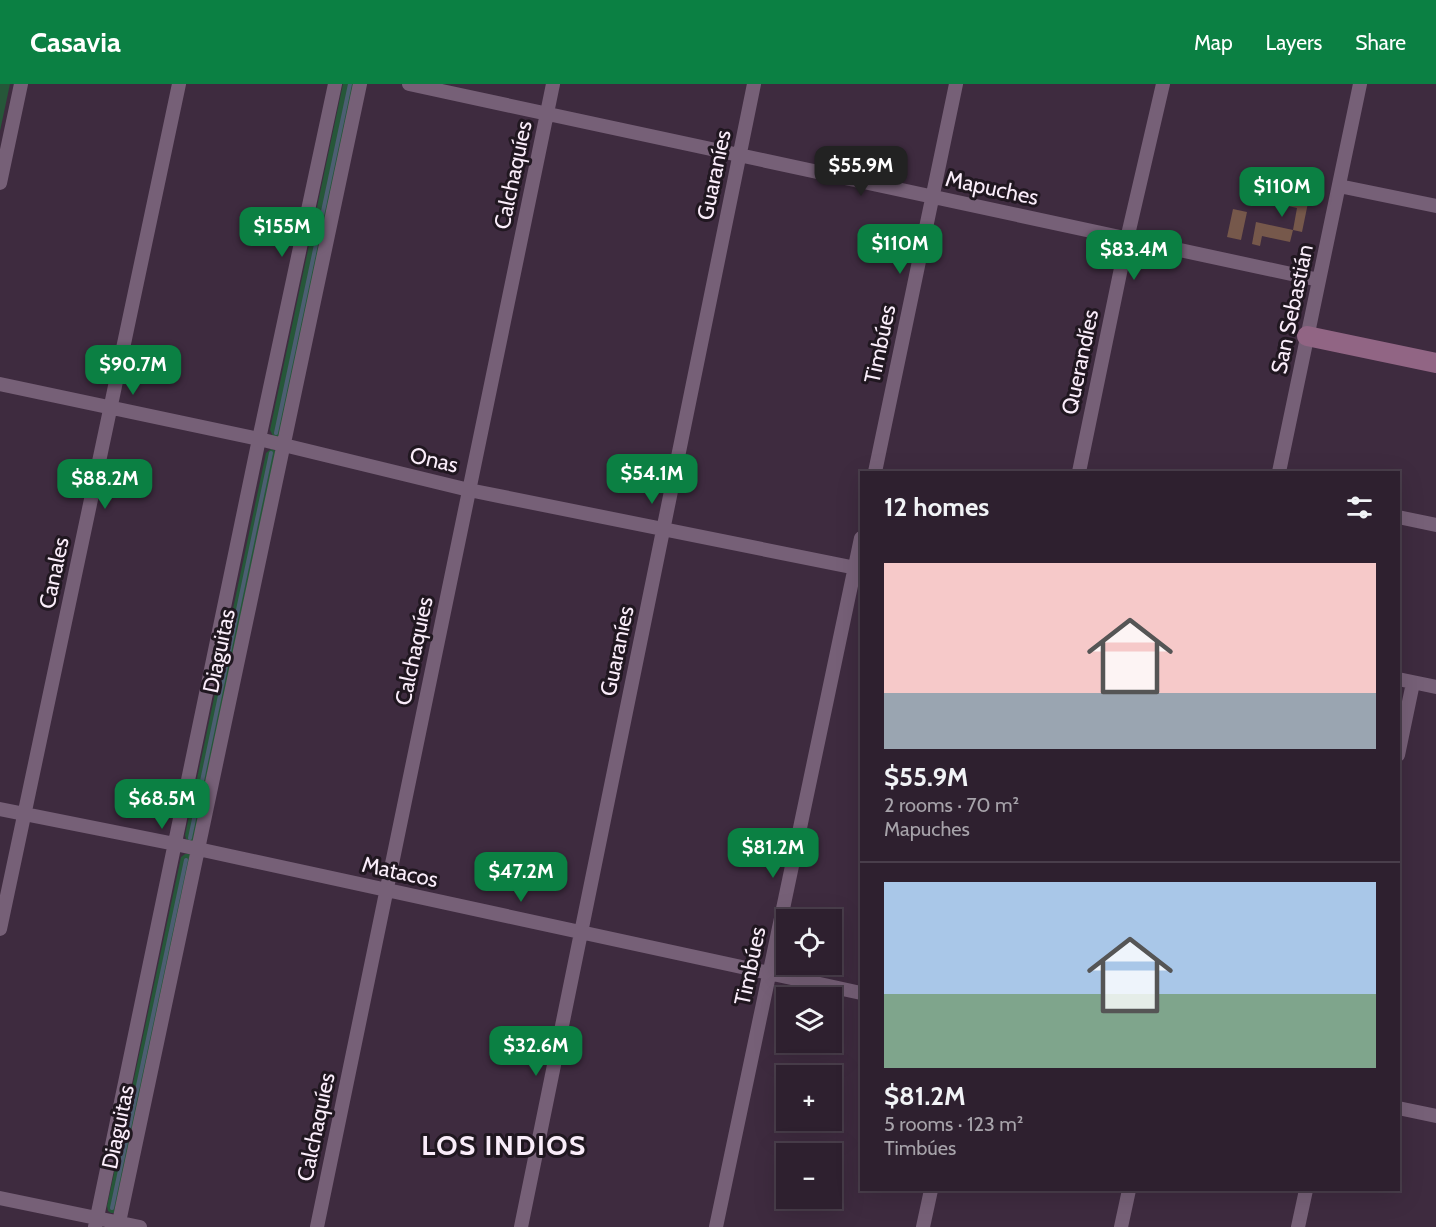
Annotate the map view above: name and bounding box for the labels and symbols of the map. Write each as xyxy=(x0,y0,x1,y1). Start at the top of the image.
street label: Calchaquíes xyxy=(488,118,538,232)
street label: Guaraníes xyxy=(691,127,737,223)
pin: $55.9M xyxy=(812,146,910,197)
street label: Mapuches xyxy=(943,165,1041,211)
pin: $110M xyxy=(1240,167,1324,218)
pin: $155M xyxy=(240,207,324,258)
pin: $110M xyxy=(858,224,942,275)
pin: $83.4M xyxy=(1085,230,1183,281)
street label: San Sebastián xyxy=(1265,242,1319,376)
street label: Timbúes xyxy=(859,302,901,386)
street label: Querandíes xyxy=(1056,307,1104,417)
pin: $90.7M xyxy=(84,345,182,396)
street label: Onas xyxy=(407,441,461,479)
pin: $54.1M xyxy=(603,454,701,505)
pin: $88.2M xyxy=(56,459,154,510)
street label: Canales xyxy=(33,535,75,611)
street label: Calchaquíes xyxy=(389,594,439,708)
street label: Guaraníes xyxy=(594,603,640,699)
street label: Diaguitas xyxy=(197,606,241,696)
pin: $68.5M xyxy=(113,779,211,830)
pin: $81.2M xyxy=(724,828,822,879)
street label: Matacos xyxy=(359,851,441,893)
pin: $47.2M xyxy=(472,852,570,903)
street label: Timbúes xyxy=(729,924,771,1008)
pin: $32.6M xyxy=(487,1026,585,1077)
street label: Calchaquíes xyxy=(291,1070,341,1184)
street label: Diaguitas xyxy=(96,1082,140,1172)
district label: LOS INDIOS xyxy=(421,1128,587,1162)

